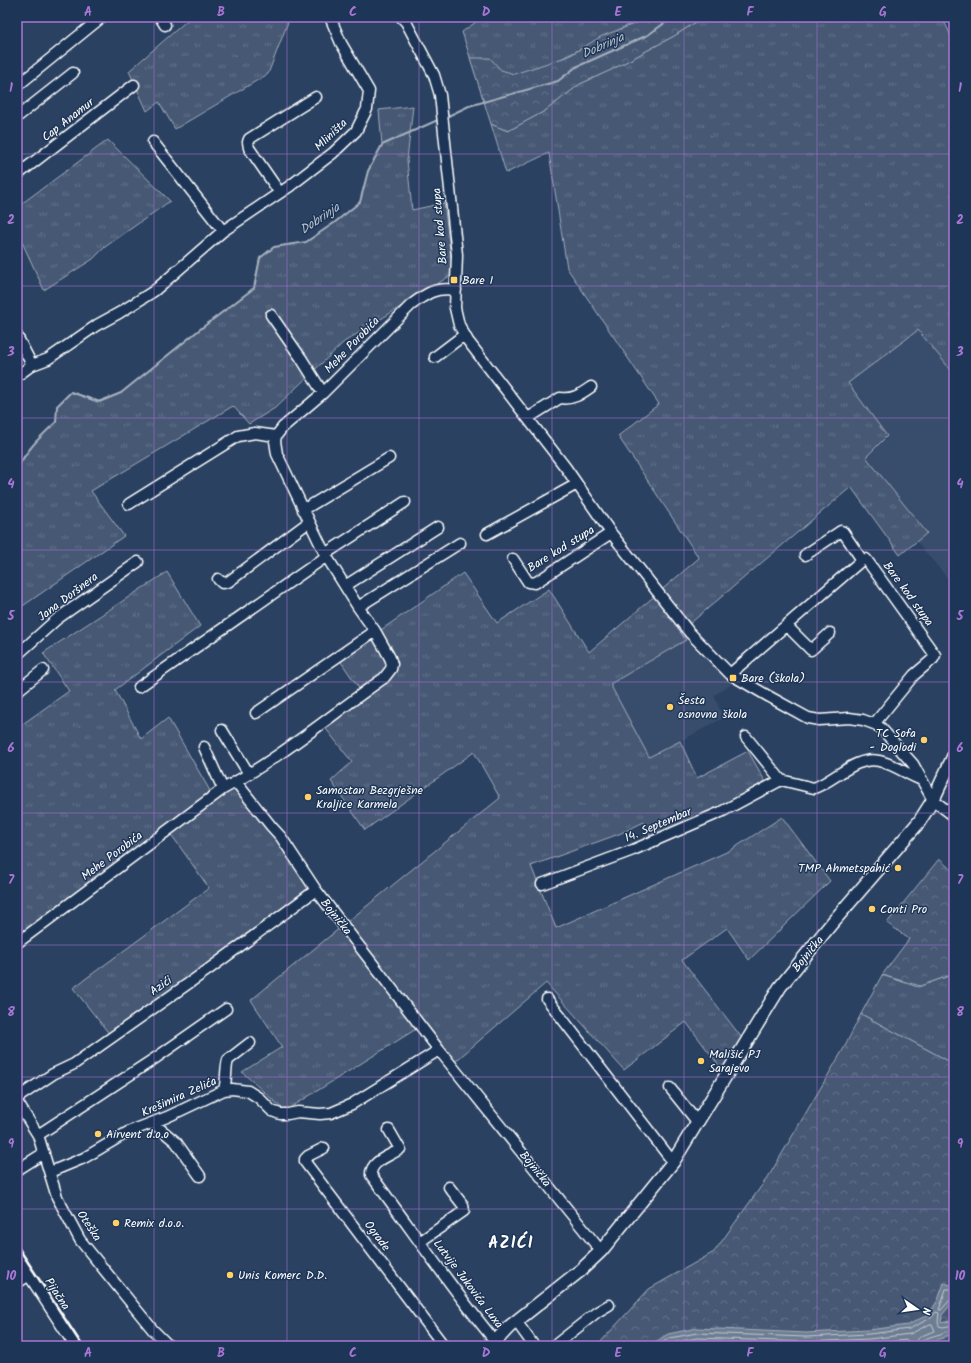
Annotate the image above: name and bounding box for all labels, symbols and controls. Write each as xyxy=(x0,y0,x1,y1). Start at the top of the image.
text: A xyxy=(84,2,92,23)
text: B xyxy=(217,2,225,23)
text: C xyxy=(349,2,357,23)
text: D xyxy=(482,2,491,23)
text: E xyxy=(614,2,622,23)
text: F xyxy=(746,2,754,23)
text: G xyxy=(879,2,887,23)
water label: Dobrinja xyxy=(578,27,629,65)
text: 1 xyxy=(9,78,13,99)
text: 1 xyxy=(958,78,962,99)
street label: Cap Anamur xyxy=(38,93,99,147)
street label: Mliništa xyxy=(310,114,352,156)
street label: Bare kod stupa xyxy=(427,187,453,265)
water label: Dobrinja xyxy=(296,197,345,240)
text: 2 xyxy=(7,210,15,231)
text: 2 xyxy=(956,210,964,231)
place label: Bare I xyxy=(462,271,493,290)
marker: Bare I xyxy=(449,275,459,285)
street label: Mehe Porobića xyxy=(320,312,384,378)
text: 3 xyxy=(6,342,15,363)
text: 3 xyxy=(955,342,964,363)
text: 4 xyxy=(7,474,15,495)
text: 4 xyxy=(956,474,964,495)
street label: Bare kod stupa xyxy=(524,521,599,577)
street label: Bare kod stupa xyxy=(878,558,938,631)
street label: Jana Doršnera xyxy=(34,568,103,626)
text: 5 xyxy=(7,606,16,627)
text: 5 xyxy=(956,606,965,627)
place label: Bare (škola) xyxy=(741,669,805,688)
marker: Bare (škola) xyxy=(728,673,738,683)
place label: Šesta osnovna škola xyxy=(678,691,747,724)
marker: Šesta osnovna škola xyxy=(665,702,675,712)
place label: TC Sofa - Doglodi xyxy=(870,724,917,757)
marker: TC Sofa - Doglodi xyxy=(919,735,929,745)
text: 6 xyxy=(7,738,15,759)
text: 6 xyxy=(956,738,964,759)
place label: Samostan Bezgrješne Kraljice Karmela xyxy=(316,781,424,814)
marker: Samostan Bezgrješne Kraljice Karmela xyxy=(303,792,313,802)
street label: 14. Septembar xyxy=(622,802,695,848)
street label: Mehe Porobića xyxy=(77,826,147,886)
place label: TMP Ahmetspahić xyxy=(798,859,891,878)
marker: TMP Ahmetspahić xyxy=(893,863,903,873)
text: 7 xyxy=(8,870,15,891)
text: 7 xyxy=(957,870,964,891)
street label: Bojnička xyxy=(316,895,357,940)
place label: Conti Pro xyxy=(880,900,927,919)
marker: Conti Pro xyxy=(867,904,877,914)
street label: Bojnička xyxy=(787,931,829,976)
street label: Azići xyxy=(146,971,177,1001)
text: 8 xyxy=(7,1002,15,1023)
text: 8 xyxy=(956,1002,964,1023)
place label: Mališić PJ Sarajevo xyxy=(709,1045,761,1078)
marker: Mališić PJ Sarajevo xyxy=(696,1056,706,1066)
street label: Krešimira Zelića xyxy=(138,1072,220,1122)
place label: Airvent d.o.o xyxy=(106,1125,169,1144)
marker: Airvent d.o.o xyxy=(93,1129,103,1139)
text: 9 xyxy=(8,1134,15,1155)
text: 9 xyxy=(957,1134,964,1155)
street label: Bojnička xyxy=(514,1147,556,1192)
street label: Oteška xyxy=(72,1207,106,1246)
place label: Remix d.o.o. xyxy=(124,1214,184,1233)
street label: Ograde xyxy=(359,1217,395,1256)
marker: Remix d.o.o. xyxy=(111,1218,121,1228)
district label: AZIĆI xyxy=(488,1231,534,1256)
street label: Lutvije Jukovića Luxa xyxy=(428,1235,508,1333)
text: 10 xyxy=(6,1266,17,1287)
place label: Unis Komerc D.D. xyxy=(238,1266,327,1285)
text: 10 xyxy=(955,1266,966,1287)
marker: Unis Komerc D.D. xyxy=(225,1270,235,1280)
street label: Pijačna xyxy=(39,1274,75,1314)
north arrow xyxy=(897,1289,937,1329)
text: N xyxy=(916,1306,935,1316)
text: A xyxy=(84,1343,92,1363)
text: B xyxy=(217,1343,225,1363)
text: C xyxy=(349,1343,357,1363)
text: D xyxy=(482,1343,491,1363)
text: E xyxy=(614,1343,622,1363)
text: F xyxy=(746,1343,754,1363)
text: G xyxy=(879,1343,887,1363)

